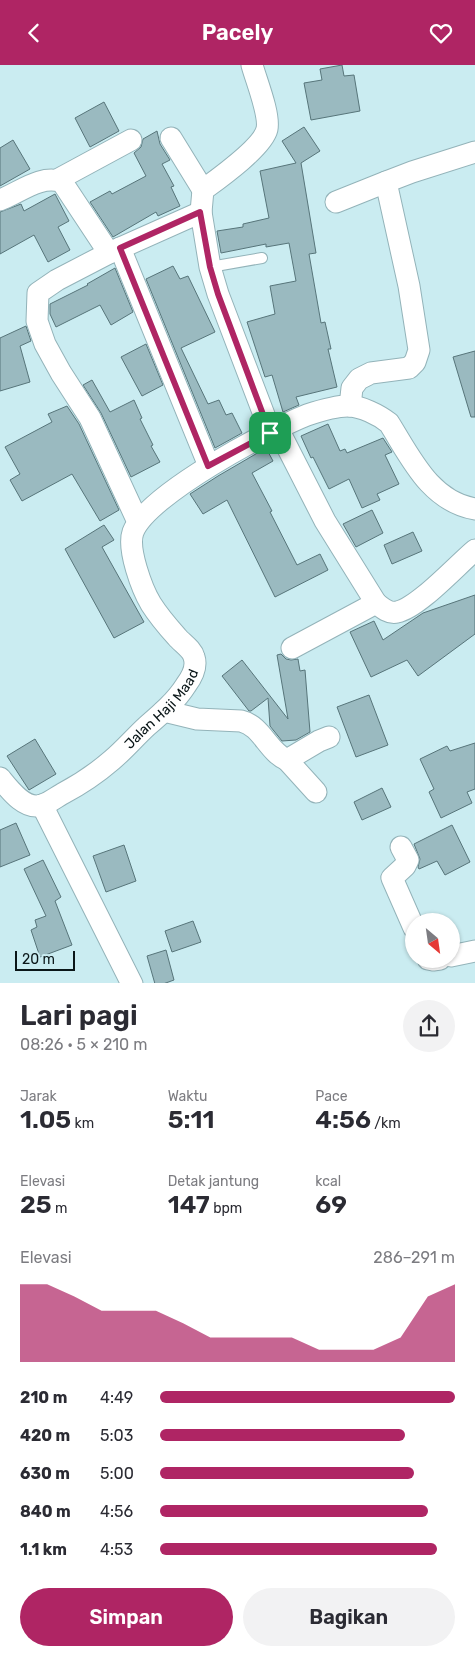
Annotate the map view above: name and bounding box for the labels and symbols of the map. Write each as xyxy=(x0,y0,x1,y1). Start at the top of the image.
pin xyxy=(249,412,291,454)
street label: Jalan Haji Maad xyxy=(121,667,202,753)
north arrow xyxy=(405,913,460,967)
scale bar xyxy=(15,949,75,972)

